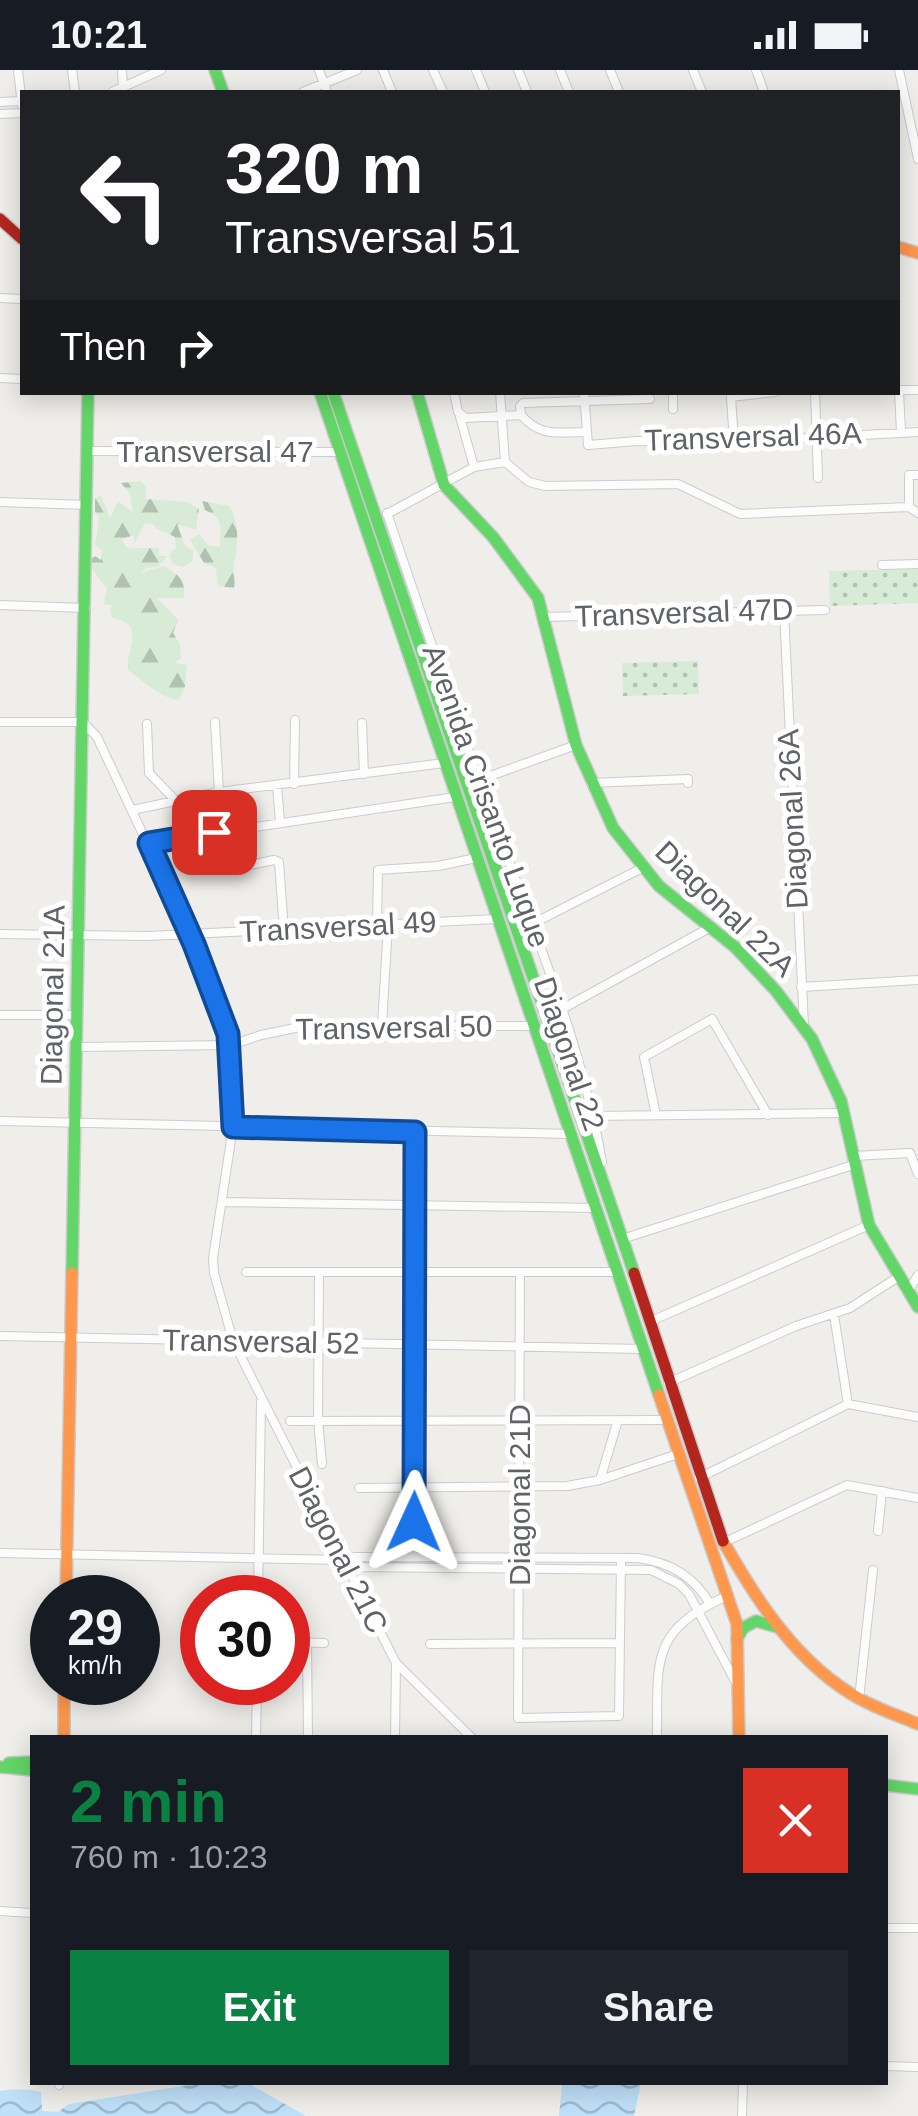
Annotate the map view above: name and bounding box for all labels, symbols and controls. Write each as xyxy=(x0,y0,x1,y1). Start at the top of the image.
text: 10:21 xyxy=(50,14,147,56)
icon: left xyxy=(60,130,190,260)
text: 320 m xyxy=(225,130,423,208)
text: Transversal 51 xyxy=(225,212,521,263)
icon: right xyxy=(167,320,222,375)
text: Then xyxy=(60,326,147,368)
street label: Transversal 46A xyxy=(644,416,862,457)
street label: Transversal 47 xyxy=(116,435,314,468)
street label: Transversal 47D xyxy=(574,592,794,633)
street label: Avenida Crisanto Luque xyxy=(416,640,557,952)
street label: Diagonal 26A xyxy=(771,728,814,910)
pin xyxy=(172,790,257,875)
icon: arrive xyxy=(187,805,242,860)
street label: Diagonal 22A xyxy=(649,834,802,983)
street label: Diagonal 21A xyxy=(34,905,71,1085)
street label: Transversal 49 xyxy=(239,905,437,948)
street label: Diagonal 22 xyxy=(528,973,611,1135)
street label: Transversal 50 xyxy=(295,1009,493,1046)
street label: Transversal 52 xyxy=(162,1323,360,1360)
street label: Diagonal 21D xyxy=(503,1404,536,1586)
street label: Diagonal 21C xyxy=(282,1461,394,1638)
position arrow xyxy=(362,1470,466,1574)
speed limit sign: 30 xyxy=(180,1575,310,1705)
text: 29 xyxy=(67,1600,123,1656)
text: km/h xyxy=(68,1651,122,1679)
text: 2 min xyxy=(70,1768,227,1835)
button: close xyxy=(743,1768,848,1873)
text: 760 m · 10:23 xyxy=(70,1839,267,1875)
button: Exit xyxy=(70,1950,449,2065)
button: Share xyxy=(469,1950,848,2065)

